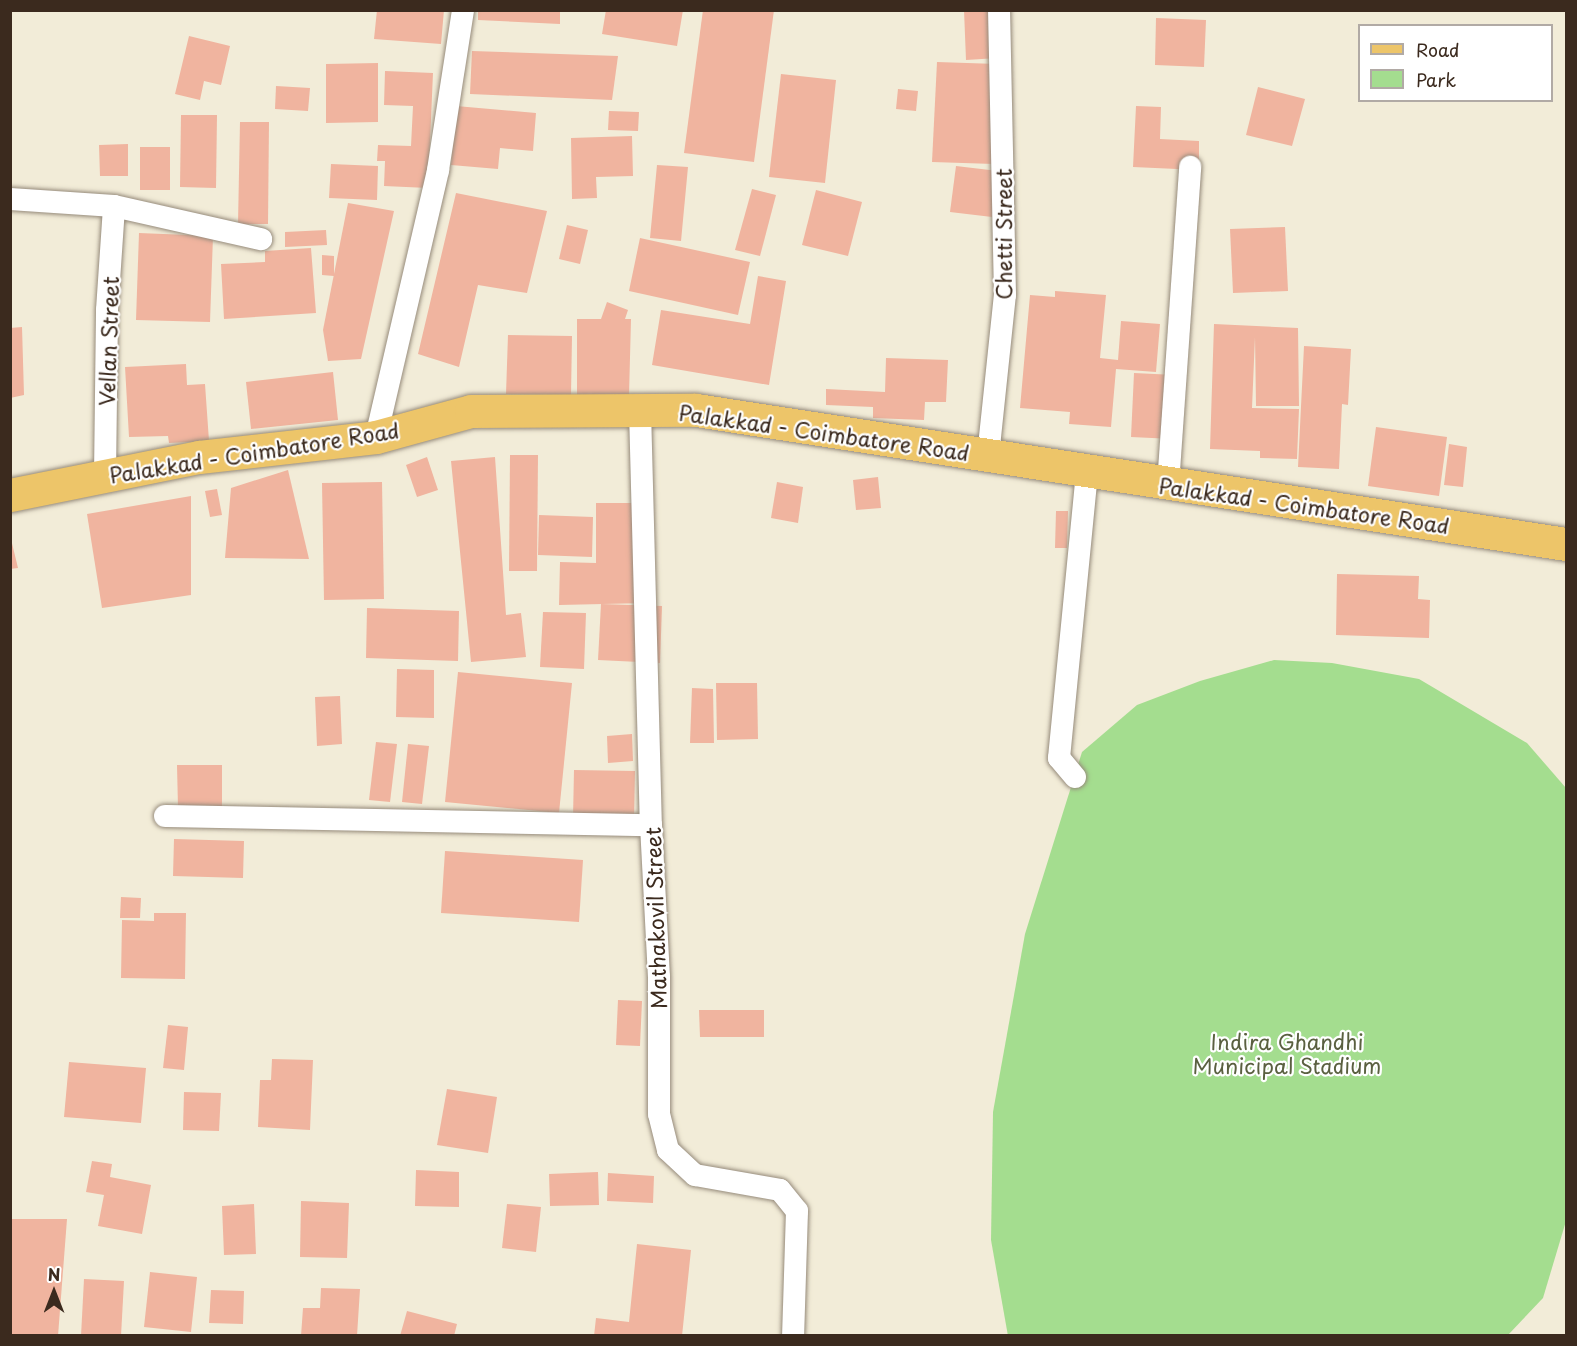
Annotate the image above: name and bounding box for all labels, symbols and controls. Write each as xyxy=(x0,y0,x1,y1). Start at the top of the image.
legend xyxy=(1358,24,1553,102)
text: Road xyxy=(1416,36,1460,63)
text: Park xyxy=(1416,66,1456,93)
street label: Chetti Street xyxy=(990,168,1016,300)
street label: Vellan Street xyxy=(93,275,123,407)
street label: Palakkad - Coimbatore Road xyxy=(677,399,971,465)
street label: Palakkad - Coimbatore Road xyxy=(107,417,401,487)
street label: Palakkad - Coimbatore Road xyxy=(1157,472,1451,538)
street label: Mathakovil Street xyxy=(639,826,671,1010)
park label: Indira Ghandhi Municipal Stadium xyxy=(1192,1028,1382,1078)
north arrow xyxy=(24,1262,84,1322)
text: N xyxy=(48,1262,60,1286)

